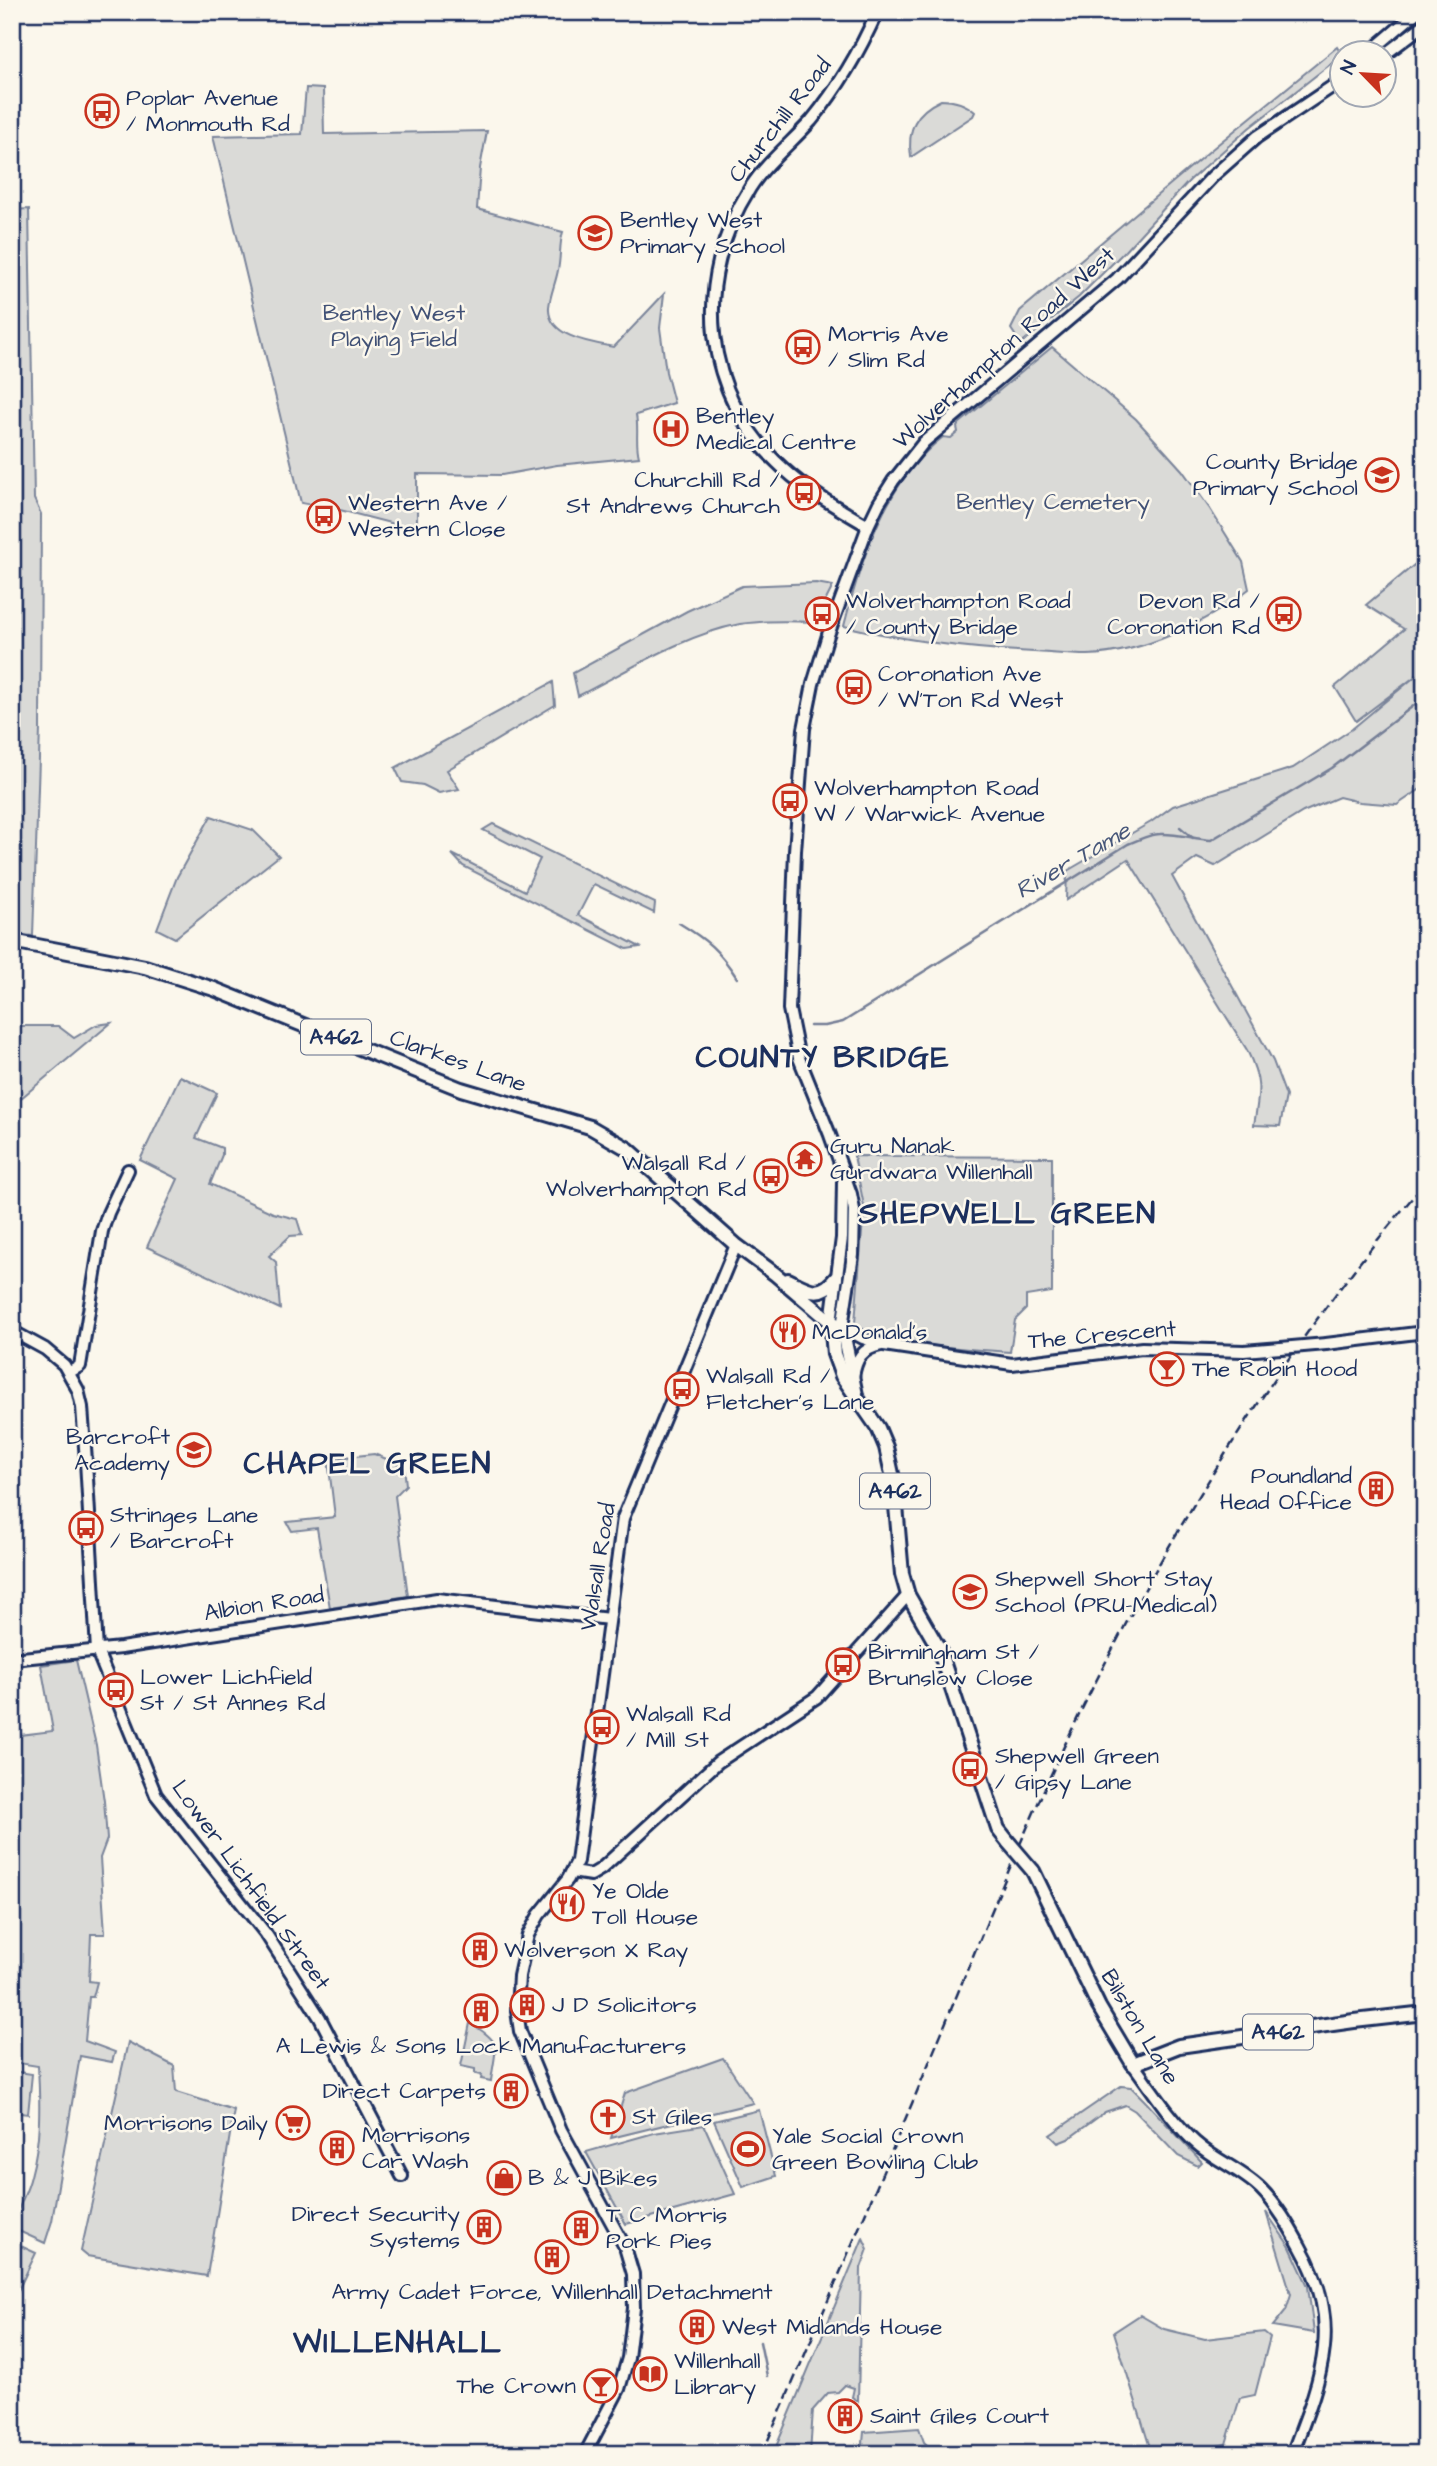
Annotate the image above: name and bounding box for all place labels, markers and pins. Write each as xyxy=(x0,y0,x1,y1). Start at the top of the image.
place label: Poplar Avenue / Monmouth Rd xyxy=(126,82,290,140)
bus stop icon: Poplar Avenue / Monmouth Rd xyxy=(83,92,121,130)
place label: Bentley West Primary School xyxy=(620,204,785,263)
school or university icon: Bentley West Primary School xyxy=(576,214,614,252)
place label: Morris Ave / Slim Rd xyxy=(828,318,949,376)
bus stop icon: Morris Ave / Slim Rd xyxy=(784,328,822,366)
place label: Bentley Medical Centre xyxy=(696,400,856,458)
hospital icon: Bentley Medical Centre xyxy=(652,410,690,448)
place label: County Bridge Primary School xyxy=(1193,446,1358,505)
school or university icon: County Bridge Primary School xyxy=(1363,456,1401,494)
place label: Churchill Rd / St Andrews Church xyxy=(566,464,781,522)
bus stop icon: Churchill Rd / St Andrews Church xyxy=(785,474,823,512)
place label: Western Ave / Western Close xyxy=(348,487,508,545)
bus stop icon: Western Ave / Western Close xyxy=(305,497,343,535)
place label: Wolverhampton Road / County Bridge xyxy=(846,585,1071,644)
place label: Devon Rd / Coronation Rd xyxy=(1107,585,1260,643)
bus stop icon: Wolverhampton Road / County Bridge xyxy=(803,595,841,633)
bus stop icon: Devon Rd / Coronation Rd xyxy=(1265,595,1303,633)
place label: Coronation Ave / W'Ton Rd West xyxy=(878,658,1064,716)
bus stop icon: Coronation Ave / W'Ton Rd West xyxy=(835,668,873,706)
place label: Wolverhampton Road W / Warwick Avenue xyxy=(814,772,1045,830)
bus stop icon: Wolverhampton Road W / Warwick Avenue xyxy=(771,782,809,820)
place label: Guru Nanak Gurdwara Willenhall xyxy=(830,1130,1033,1188)
temple icon: Guru Nanak Gurdwara Willenhall xyxy=(786,1140,824,1178)
place label: Walsall Rd / Wolverhampton Rd xyxy=(546,1147,746,1205)
bus stop icon: Walsall Rd / Wolverhampton Rd xyxy=(752,1157,790,1195)
restaurant icon: McDonald's xyxy=(769,1313,807,1351)
place label: McDonald's xyxy=(812,1316,927,1348)
bar icon: The Robin Hood xyxy=(1148,1350,1186,1388)
place label: The Robin Hood xyxy=(1192,1353,1358,1385)
place label: Walsall Rd / Fletcher's Lane xyxy=(706,1360,874,1418)
bus stop icon: Walsall Rd / Fletcher's Lane xyxy=(663,1370,701,1408)
place label: Barcroft Academy xyxy=(66,1421,171,1480)
school or university icon: Barcroft Academy xyxy=(175,1431,213,1469)
place label: Poundland Head Office xyxy=(1220,1460,1352,1518)
building icon: Poundland Head Office xyxy=(1357,1470,1395,1508)
place label: Stringes Lane / Barcroft xyxy=(110,1499,258,1557)
bus stop icon: Stringes Lane / Barcroft xyxy=(67,1509,105,1547)
place label: Shepwell Short Stay School (PRU-Medical) xyxy=(995,1563,1217,1621)
school or university icon: Shepwell Short Stay School (PRU-Medical) xyxy=(951,1573,989,1611)
place label: Birmingham St / Brunslow Close xyxy=(868,1636,1039,1694)
bus stop icon: Birmingham St / Brunslow Close xyxy=(824,1646,862,1684)
place label: Lower Lichfield St / St Annes Rd xyxy=(140,1661,326,1719)
bus stop icon: Lower Lichfield St / St Annes Rd xyxy=(97,1671,135,1709)
place label: Walsall Rd / Mill St xyxy=(626,1698,731,1756)
bus stop icon: Walsall Rd / Mill St xyxy=(583,1708,621,1746)
place label: Shepwell Green / Gipsy Lane xyxy=(995,1740,1159,1799)
bus stop icon: Shepwell Green / Gipsy Lane xyxy=(951,1750,989,1788)
place label: Ye Olde Toll House xyxy=(592,1875,698,1933)
restaurant icon: Ye Olde Toll House xyxy=(548,1885,586,1923)
building icon: Wolverson X Ray xyxy=(461,1931,499,1969)
place label: Wolverson X Ray xyxy=(504,1934,689,1967)
building icon: J D Solicitors xyxy=(508,1986,546,2024)
place label: J D Solicitors xyxy=(552,1989,697,2021)
building icon: A Lewis & Sons Lock Manufacturers xyxy=(462,1992,500,2030)
place label: A Lewis & Sons Lock Manufacturers xyxy=(276,2030,686,2062)
building icon: Direct Carpets xyxy=(492,2072,530,2110)
place label: Direct Carpets xyxy=(323,2075,486,2107)
church icon: St Giles xyxy=(589,2098,627,2136)
place label: St Giles xyxy=(632,2101,712,2133)
supermarket icon: Morrisons Daily xyxy=(274,2104,312,2142)
place label: Morrisons Daily xyxy=(104,2107,268,2140)
place label: Morrisons Car Wash xyxy=(362,2119,470,2177)
place label: Yale Social Crown Green Bowling Club xyxy=(772,2120,978,2179)
building icon: Morrisons Car Wash xyxy=(318,2129,356,2167)
sports icon: Yale Social Crown Green Bowling Club xyxy=(729,2130,767,2168)
shop icon: B & J Bikes xyxy=(485,2159,523,2197)
place label: B & J Bikes xyxy=(528,2162,658,2194)
place label: Direct Security Systems xyxy=(292,2198,460,2257)
place label: T C Morris Pork Pies xyxy=(606,2199,727,2257)
building icon: Direct Security Systems xyxy=(465,2208,503,2246)
building icon: T C Morris Pork Pies xyxy=(562,2209,600,2247)
building icon: Army Cadet Force, Willenhall Detachment xyxy=(533,2238,571,2276)
place label: Army Cadet Force, Willenhall Detachment xyxy=(332,2276,773,2309)
building icon: West Midlands House xyxy=(678,2308,716,2346)
place label: West Midlands House xyxy=(722,2311,942,2343)
place label: Willenhall Library xyxy=(674,2345,761,2404)
library icon: Willenhall Library xyxy=(631,2355,669,2393)
bar icon: The Crown xyxy=(582,2367,620,2405)
place label: The Crown xyxy=(457,2370,576,2402)
building icon: Saint Giles Court xyxy=(826,2397,864,2435)
place label: Saint Giles Court xyxy=(870,2400,1050,2432)

